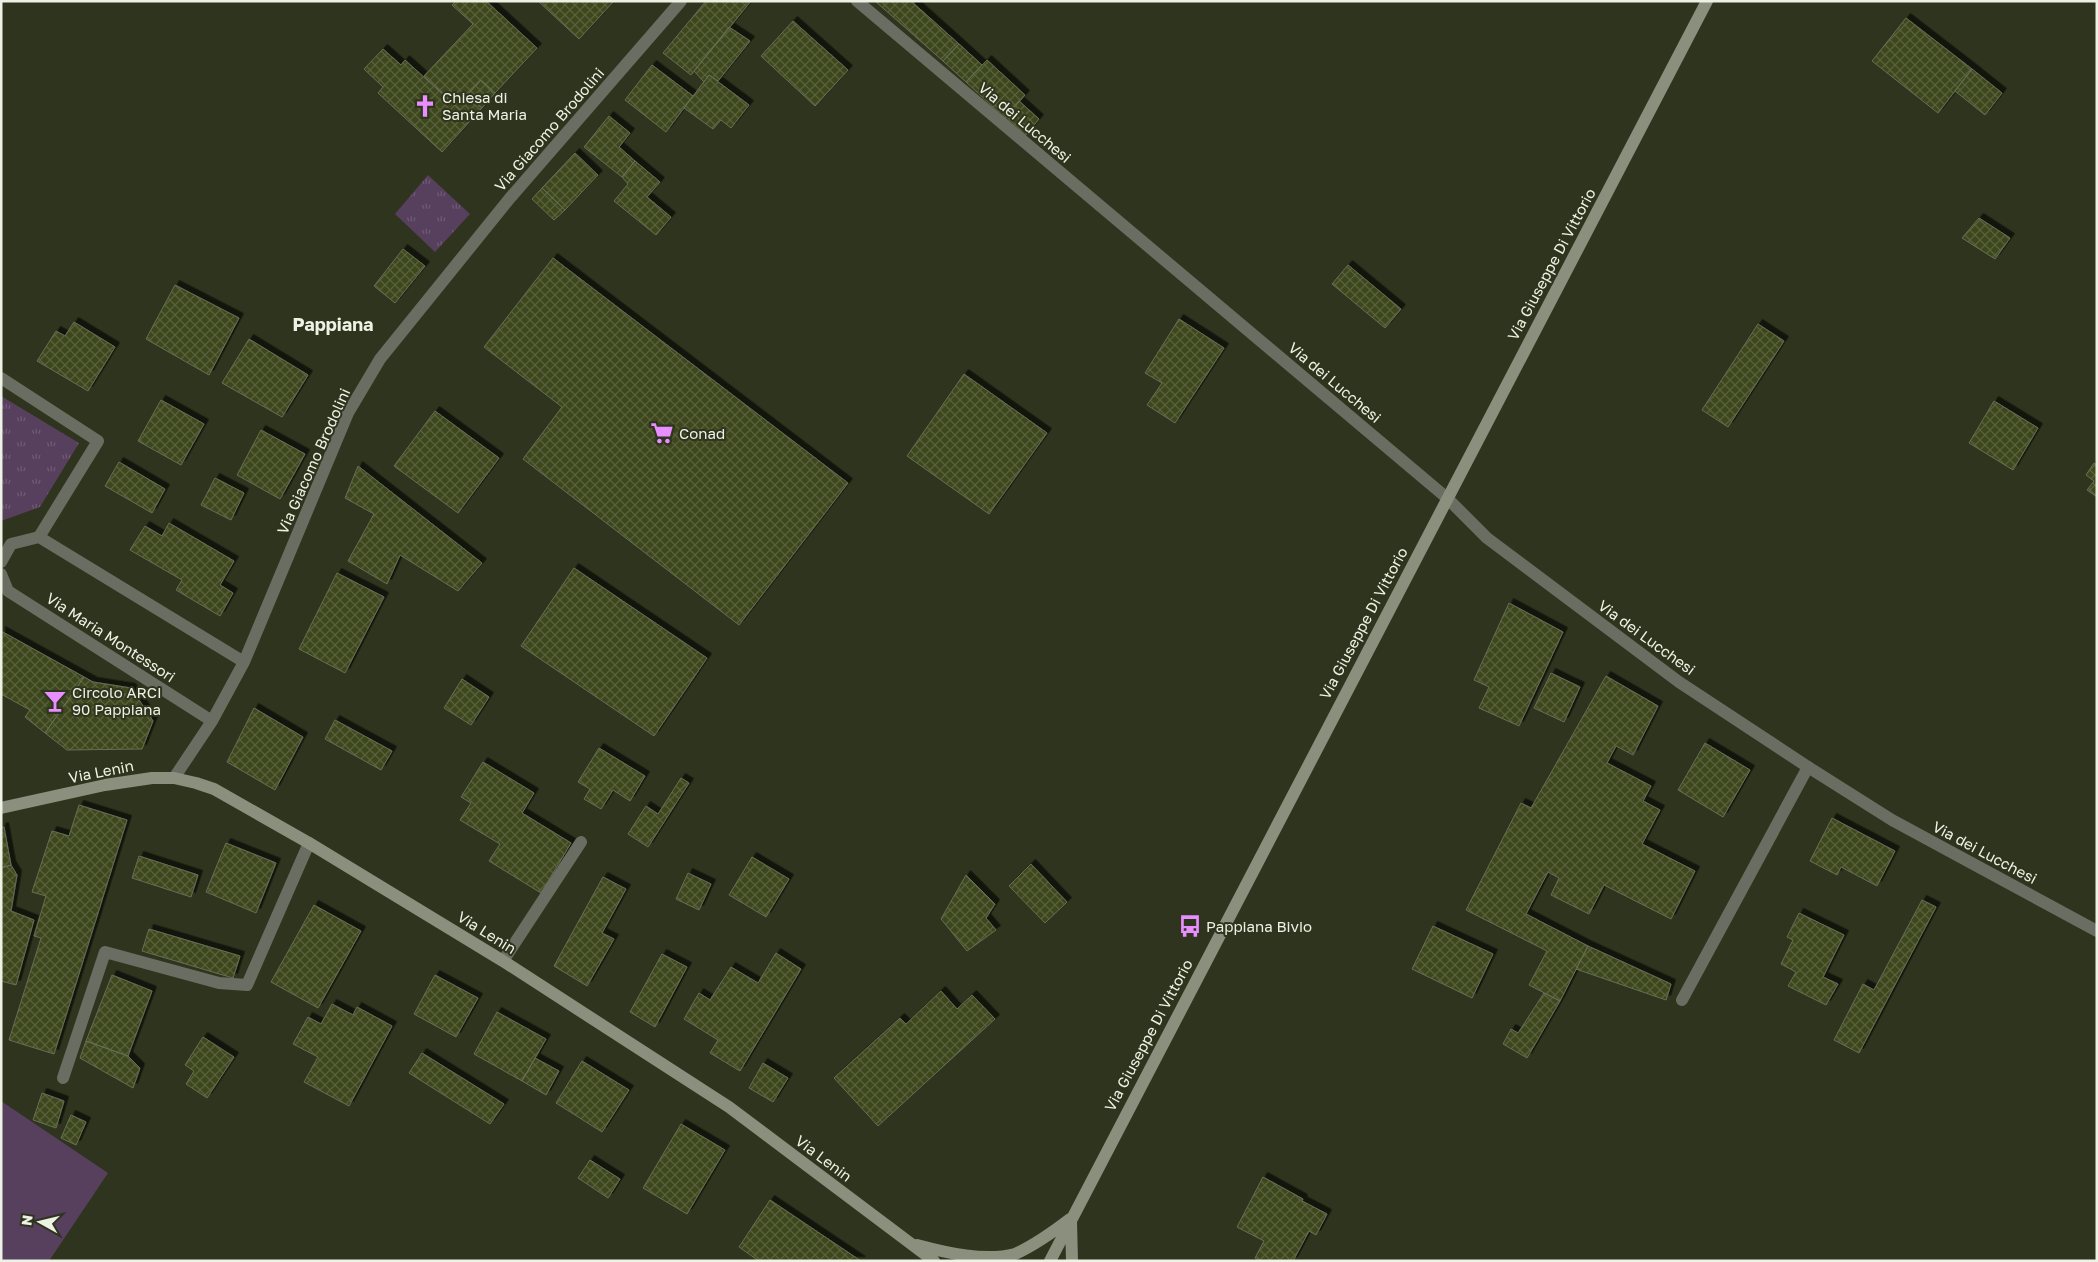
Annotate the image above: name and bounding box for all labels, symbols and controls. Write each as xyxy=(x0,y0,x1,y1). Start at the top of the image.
street label: Via Giacomo Brodolini xyxy=(491,64,607,194)
street label: Via dei Lucchesi xyxy=(975,78,1075,166)
place label: Chiesa di Santa Maria xyxy=(442,88,527,123)
church icon: Chiesa di Santa Maria xyxy=(412,93,438,119)
street label: Via Giuseppe Di Vittorio xyxy=(1503,185,1599,343)
district label: Pappiana xyxy=(292,313,374,335)
street label: Via dei Lucchesi xyxy=(1285,338,1385,426)
street label: Via Giacomo Brodolini xyxy=(273,385,353,537)
supermarket icon: Conad xyxy=(649,420,675,446)
place label: Conad xyxy=(679,424,725,442)
street label: Via Giuseppe Di Vittorio xyxy=(1315,544,1411,702)
street label: Via Maria Montessori xyxy=(43,589,179,685)
street label: Via dei Lucchesi xyxy=(1595,596,1699,678)
place label: Circolo ARCI 90 Pappiana xyxy=(72,683,162,718)
bar icon: Circolo ARCI 90 Pappiana xyxy=(42,688,68,714)
street label: Via Lenin xyxy=(67,756,135,786)
street label: Via dei Lucchesi xyxy=(1930,817,2040,887)
street label: Via Lenin xyxy=(454,907,520,957)
bus stop icon: Pappiana Bivio xyxy=(1177,913,1203,939)
place label: Pappiana Bivio xyxy=(1206,917,1312,935)
street label: Via Giuseppe Di Vittorio xyxy=(1100,956,1196,1114)
street label: Via Lenin xyxy=(792,1131,856,1185)
north arrow xyxy=(15,1197,65,1247)
text: N xyxy=(17,1214,36,1227)

